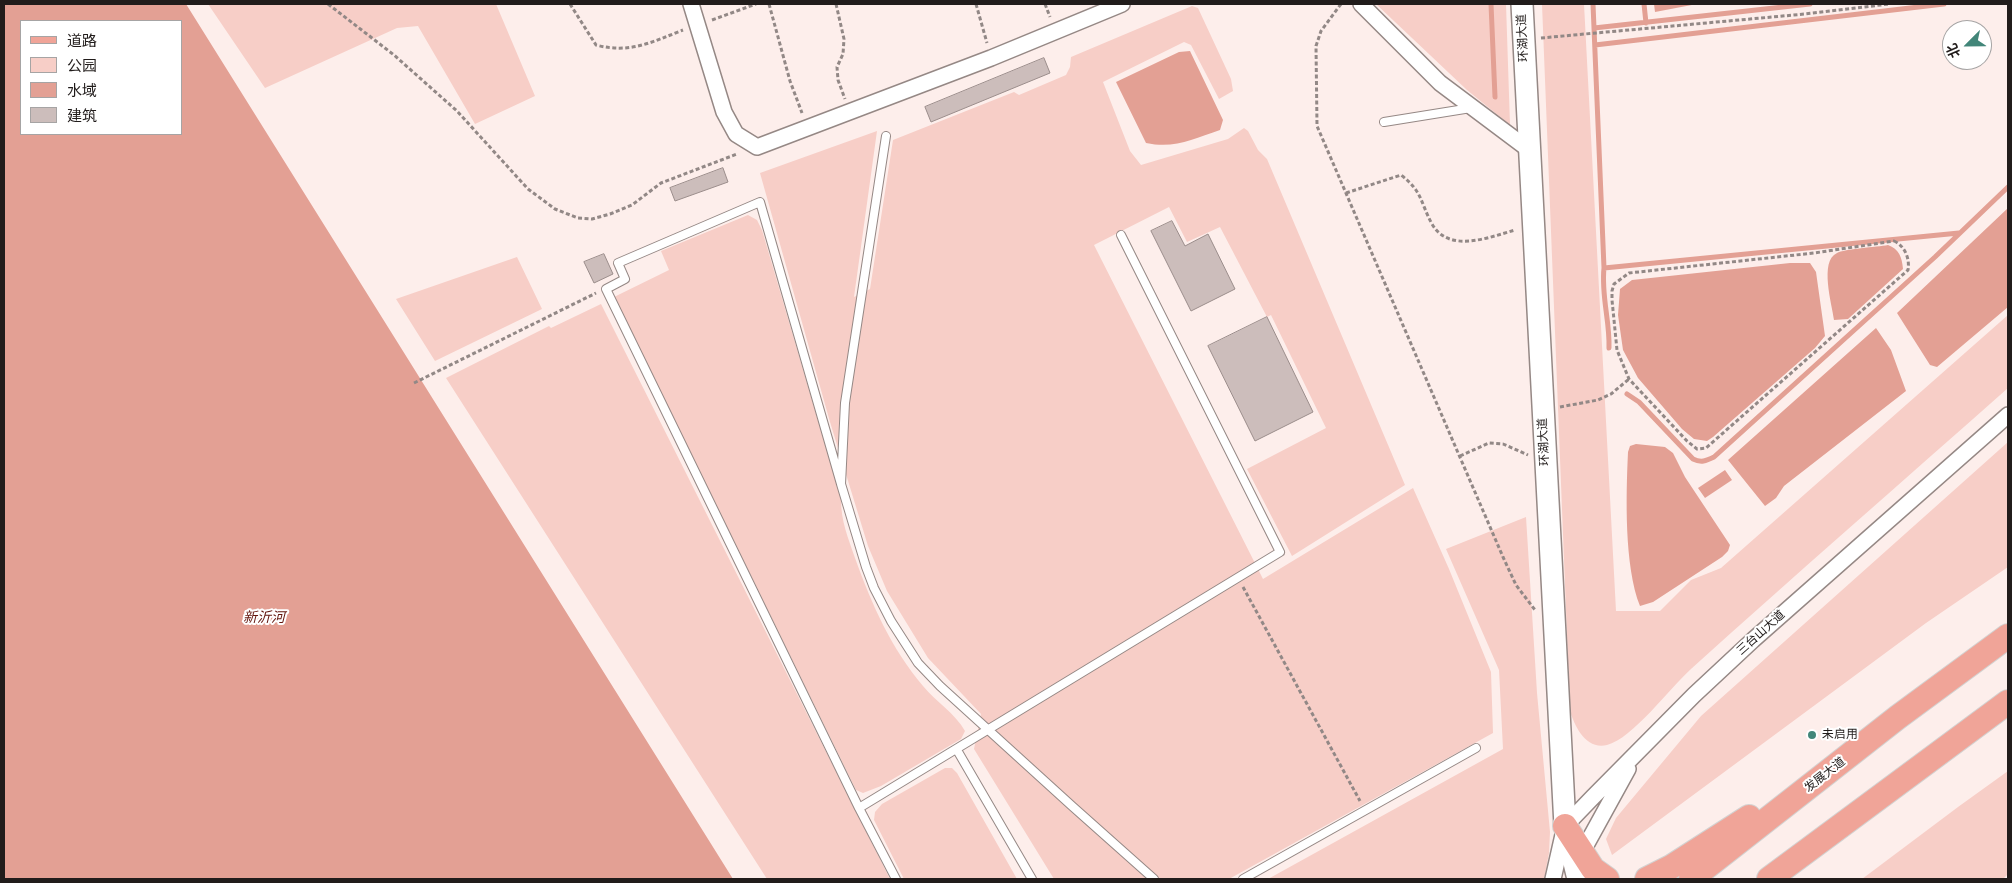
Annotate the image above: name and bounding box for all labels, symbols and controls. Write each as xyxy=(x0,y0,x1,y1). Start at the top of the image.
street label: 环湖大道 xyxy=(1515,14,1531,62)
legend xyxy=(20,20,182,135)
north arrow xyxy=(1942,20,1992,70)
text: 道路 xyxy=(67,32,97,50)
text: 北 xyxy=(1943,41,1964,60)
text: 公园 xyxy=(67,57,97,75)
text: 水域 xyxy=(67,82,97,100)
text: 建筑 xyxy=(67,107,97,125)
street label: 环湖大道 xyxy=(1536,418,1552,466)
street label: 三台山大道 xyxy=(1734,608,1788,658)
water label: 新沂河 xyxy=(243,610,285,626)
place label: 未启用 xyxy=(1822,728,1858,742)
marker: 未启用 xyxy=(1806,729,1818,741)
street label: 发展大道 xyxy=(1802,755,1848,795)

